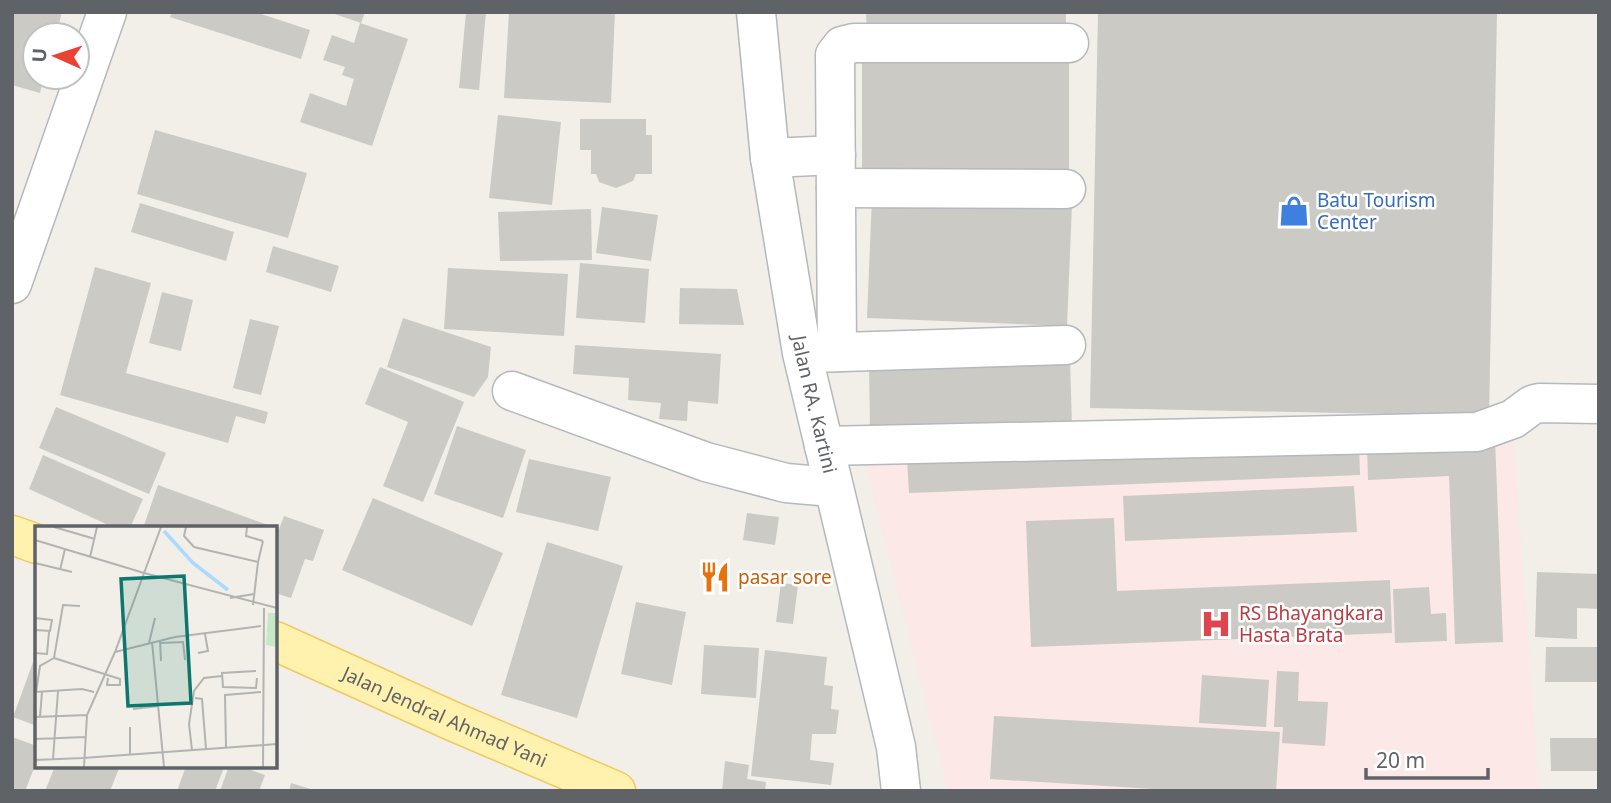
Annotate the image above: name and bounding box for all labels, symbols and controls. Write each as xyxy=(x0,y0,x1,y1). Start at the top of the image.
north arrow xyxy=(21,21,91,91)
text: U xyxy=(26,47,52,63)
place label: Batu Tourism Center xyxy=(1317,187,1436,235)
shop icon: Batu Tourism Center xyxy=(1277,194,1311,228)
street label: Jalan RA. Kartini xyxy=(786,331,843,476)
inset map xyxy=(35,526,276,768)
restaurant icon: pasar sore xyxy=(698,560,732,594)
place label: pasar sore xyxy=(738,564,832,590)
place label: RS Bhayangkara Hasta Brata xyxy=(1239,600,1384,648)
hospital icon: RS Bhayangkara Hasta Brata xyxy=(1199,607,1233,641)
street label: Jalan Jendral Ahmad Yani xyxy=(336,659,551,773)
scale bar xyxy=(1366,736,1488,780)
text: 20 m xyxy=(1376,746,1425,774)

